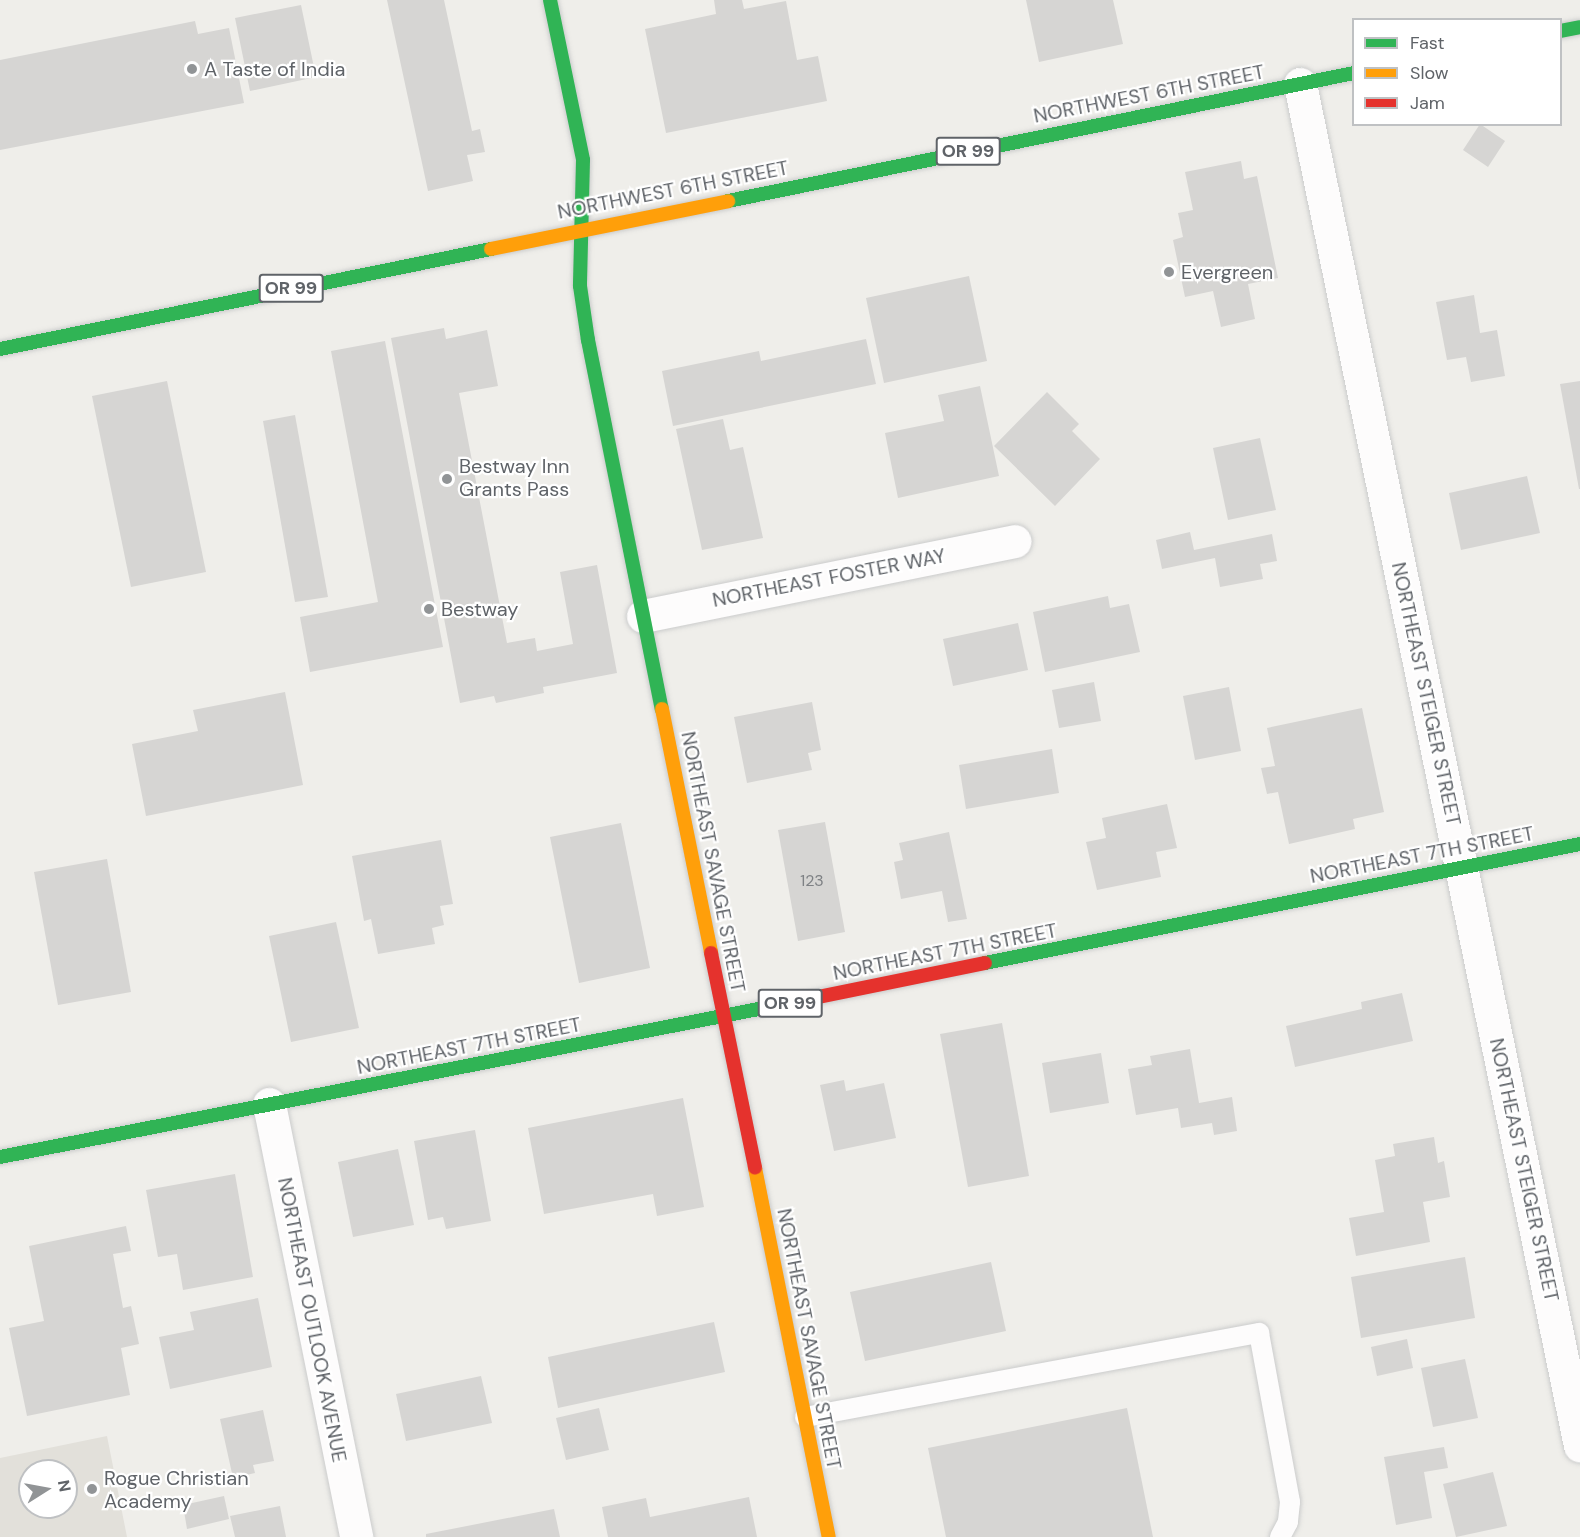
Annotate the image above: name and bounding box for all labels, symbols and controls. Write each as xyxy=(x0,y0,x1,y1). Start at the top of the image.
legend xyxy=(1352,18,1562,126)
text: Fast xyxy=(1410,31,1445,55)
place label: A Taste of India xyxy=(204,57,345,81)
street label: NORTHWEST 6TH STREET xyxy=(1032,60,1266,128)
text: Slow xyxy=(1410,61,1449,85)
marker: A Taste of India xyxy=(185,62,199,76)
text: Jam xyxy=(1410,91,1445,115)
road number: OR 99 xyxy=(935,136,1001,166)
street label: NORTHWEST 6TH STREET xyxy=(556,156,790,224)
place label: Evergreen xyxy=(1181,260,1273,284)
marker: Evergreen xyxy=(1162,265,1176,279)
road number: OR 99 xyxy=(258,273,324,303)
place label: Bestway Inn Grants Pass xyxy=(459,455,569,502)
marker: Bestway Inn Grants Pass xyxy=(440,472,454,486)
street label: NORTHEAST FOSTER WAY xyxy=(710,544,948,612)
street label: NORTHEAST STEIGER STREET xyxy=(1386,560,1466,828)
place label: Bestway xyxy=(441,597,518,621)
marker: Bestway xyxy=(422,602,436,616)
street label: NORTHEAST SAVAGE STREET xyxy=(676,730,750,994)
street label: NORTHEAST 7TH STREET xyxy=(1308,822,1536,888)
house number: 123 xyxy=(800,871,824,891)
street label: NORTHEAST 7TH STREET xyxy=(831,919,1059,985)
road number: OR 99 xyxy=(757,988,823,1018)
street label: NORTHEAST 7TH STREET xyxy=(355,1013,583,1079)
street label: NORTHEAST STEIGER STREET xyxy=(1484,1036,1564,1304)
street label: NORTHEAST OUTLOOK AVENUE xyxy=(273,1176,351,1464)
street label: NORTHEAST SAVAGE STREET xyxy=(772,1207,846,1471)
north arrow xyxy=(18,1459,78,1519)
place label: Rogue Christian Academy xyxy=(104,1466,249,1513)
text: N xyxy=(53,1478,76,1494)
marker: Rogue Christian Academy xyxy=(85,1482,99,1496)

